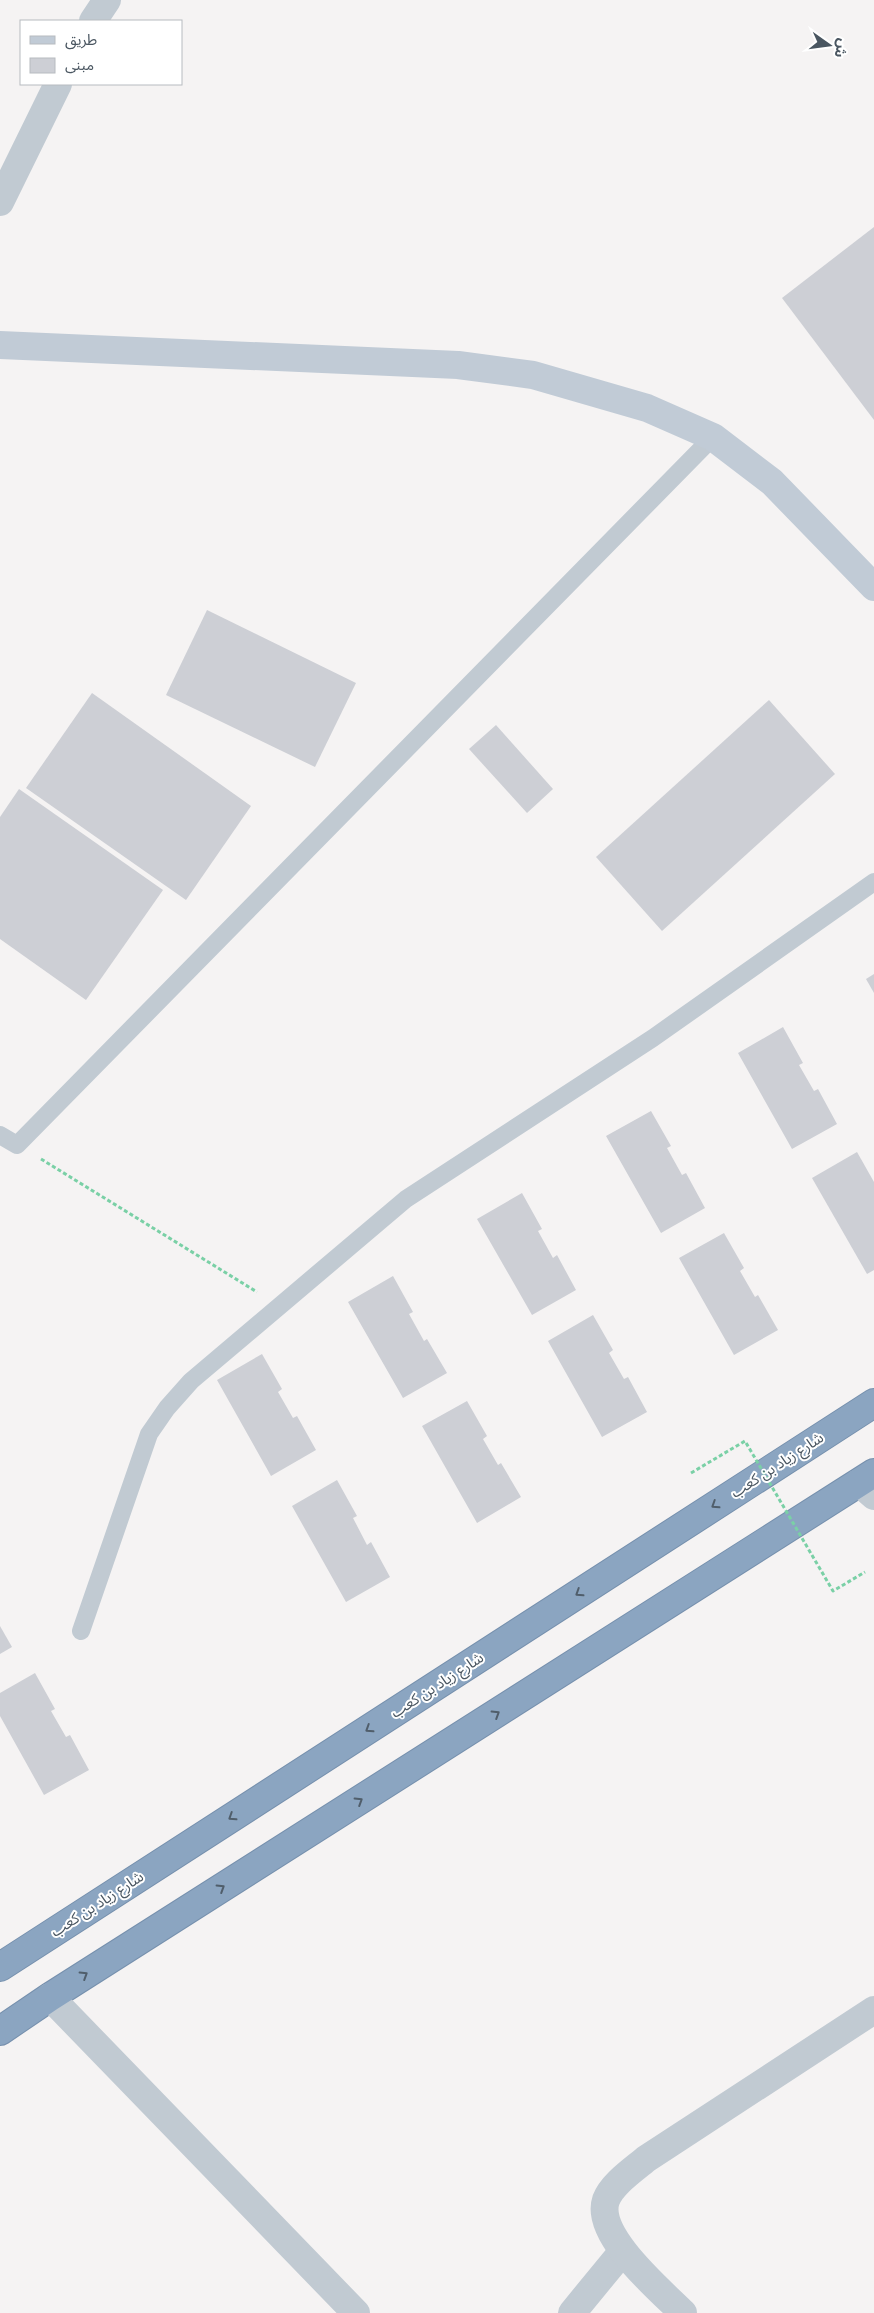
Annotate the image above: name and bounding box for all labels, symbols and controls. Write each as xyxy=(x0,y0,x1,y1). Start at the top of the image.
legend xyxy=(20,20,182,85)
north arrow xyxy=(804,20,854,70)
text: طريق xyxy=(65,31,97,50)
text: ش xyxy=(832,37,852,59)
text: مبنى xyxy=(65,56,94,74)
street label: شارع زياد بن كعب xyxy=(727,1428,829,1504)
one-way arrow xyxy=(712,1499,721,1509)
one-way arrow xyxy=(575,1587,584,1597)
street label: شارع زياد بن كعب xyxy=(387,1648,489,1724)
one-way arrow xyxy=(490,1710,499,1720)
one-way arrow xyxy=(365,1723,374,1732)
one-way arrow xyxy=(353,1798,362,1807)
one-way arrow xyxy=(229,1811,238,1820)
street label: شارع زياد بن كعب xyxy=(47,1867,149,1943)
one-way arrow xyxy=(216,1885,225,1894)
one-way arrow xyxy=(79,1972,88,1982)

